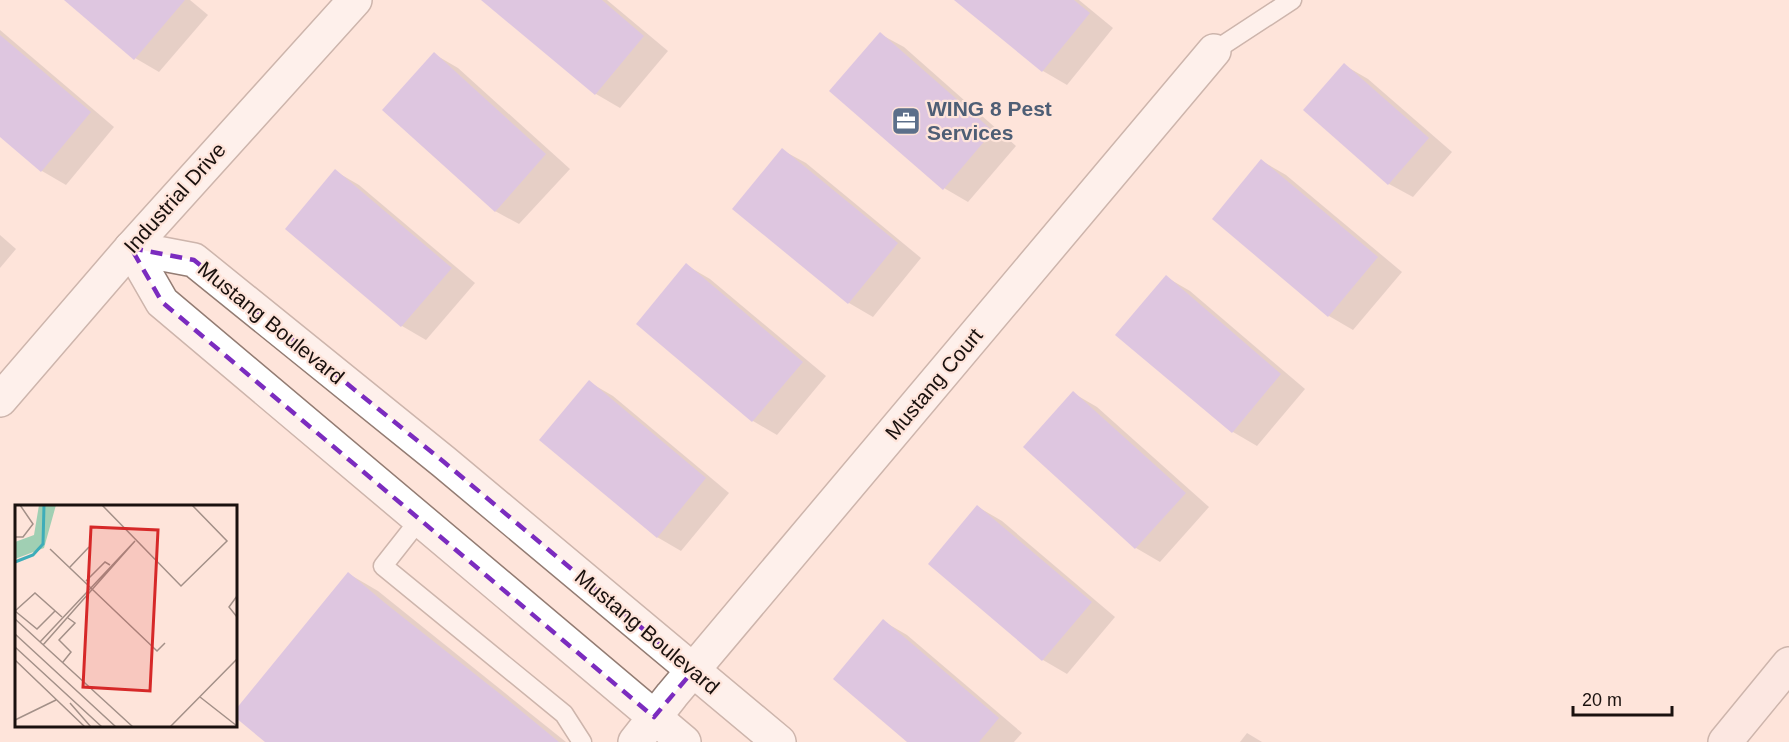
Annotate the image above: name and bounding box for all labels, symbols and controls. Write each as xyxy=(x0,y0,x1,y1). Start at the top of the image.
place label: WING 8 Pest Services xyxy=(927,97,1052,144)
office icon: WING 8 Pest Services xyxy=(890,105,922,137)
street label: Industrial Drive xyxy=(119,138,230,257)
street label: Mustang Boulevard xyxy=(194,257,349,388)
street label: Mustang Court xyxy=(881,323,987,444)
inset map xyxy=(15,505,237,727)
street label: Mustang Boulevard xyxy=(571,565,724,699)
scale bar xyxy=(1573,679,1672,717)
text: 20 m xyxy=(1582,690,1622,710)

